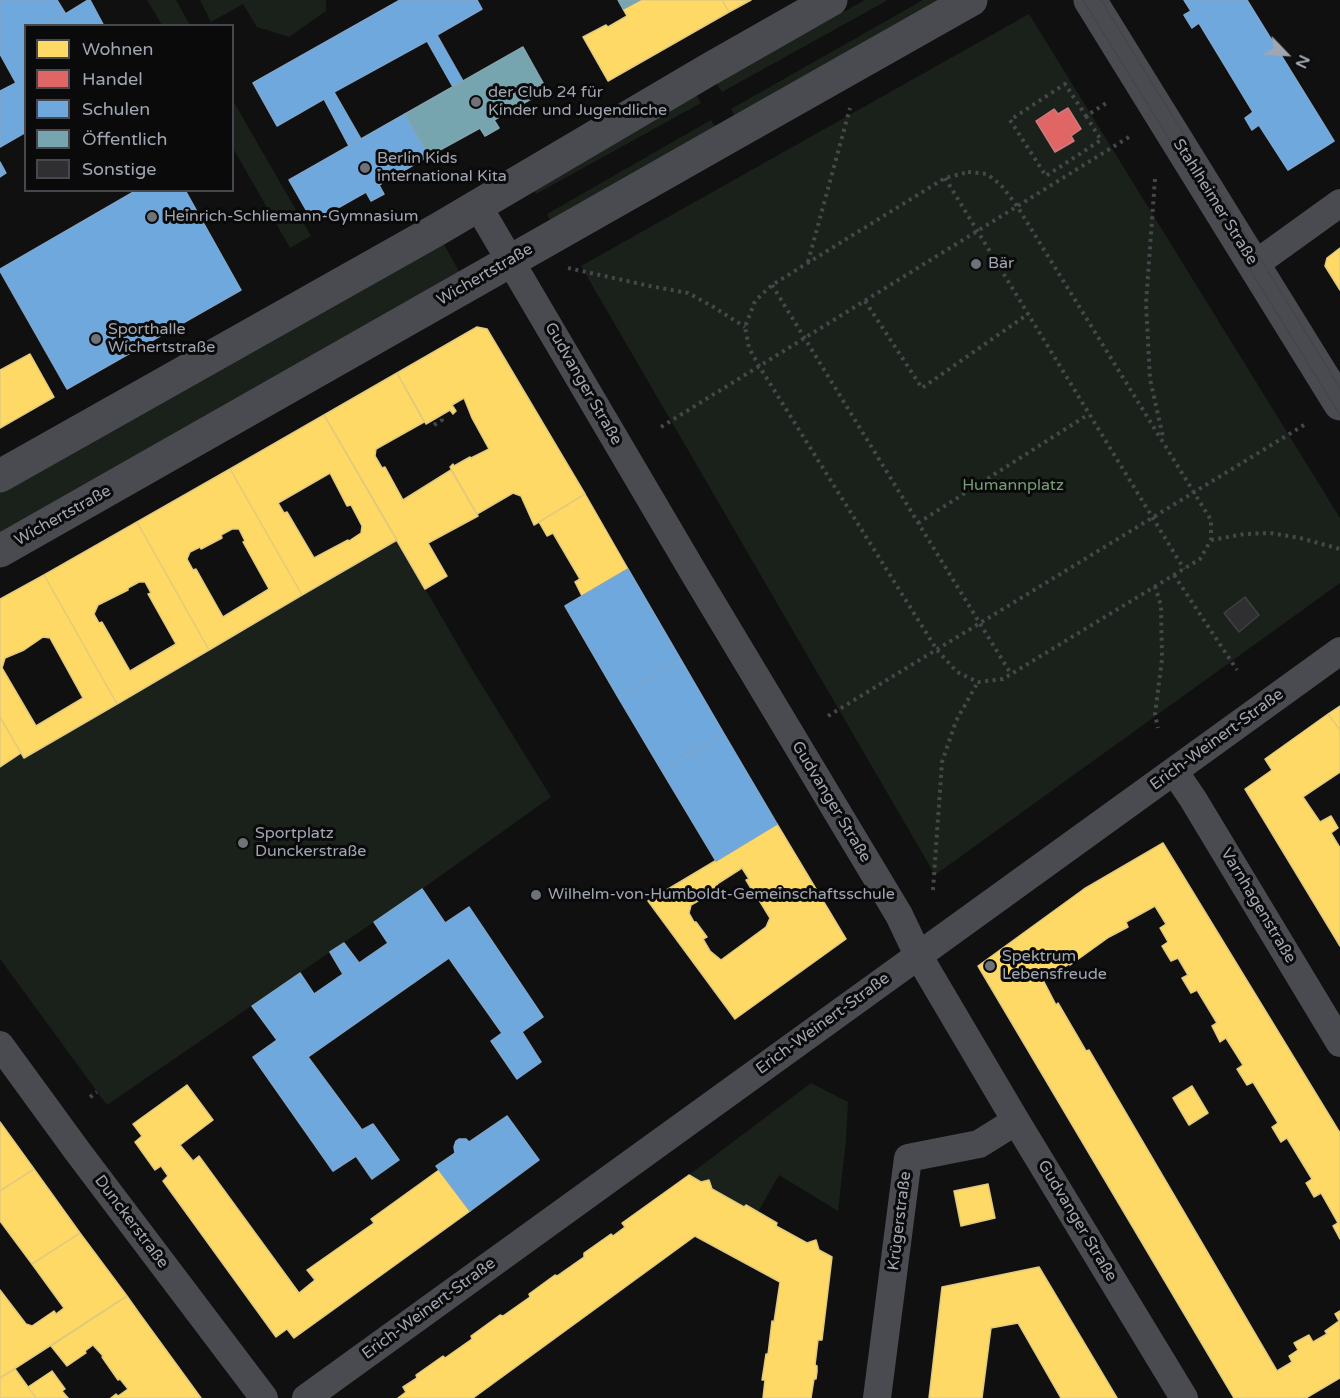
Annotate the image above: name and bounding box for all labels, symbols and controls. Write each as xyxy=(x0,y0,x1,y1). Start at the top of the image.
legend xyxy=(24,24,234,192)
north arrow xyxy=(1256,24,1316,84)
text: Wohnen xyxy=(82,38,153,60)
text: N xyxy=(1291,52,1314,72)
text: Handel xyxy=(82,68,143,90)
place label: der Club 24 für Kinder und Jugendliche xyxy=(488,83,667,121)
marker: der Club 24 für Kinder und Jugendliche xyxy=(469,95,483,109)
text: Schulen xyxy=(82,98,150,120)
text: Öffentlich xyxy=(82,128,167,150)
street label: Stahlheimer Straße xyxy=(1169,136,1261,268)
place label: Berlin Kids international Kita xyxy=(377,149,507,187)
text: Sonstige xyxy=(82,158,156,180)
marker: Berlin Kids international Kita xyxy=(358,161,372,175)
place label: Heinrich-Schliemann-Gymnasium xyxy=(164,207,418,227)
marker: Heinrich-Schliemann-Gymnasium xyxy=(145,210,159,224)
street label: Wichertstraße xyxy=(434,240,536,310)
place label: Bär xyxy=(988,254,1014,274)
marker: Bär xyxy=(969,257,983,271)
street label: Gudvanger Straße xyxy=(540,319,626,449)
place label: Sporthalle Wichertstraße xyxy=(108,320,215,358)
marker: Sporthalle Wichertstraße xyxy=(89,332,103,346)
park label: Humannplatz xyxy=(962,476,1064,496)
street label: Wichertstraße xyxy=(11,482,115,550)
street label: Erich-Weinert-Straße xyxy=(1147,685,1287,795)
street label: Gudvanger Straße xyxy=(787,738,875,866)
place label: Sportplatz Dunckerstraße xyxy=(255,824,366,862)
marker: Sportplatz Dunckerstraße xyxy=(236,836,250,850)
street label: Varnhagenstraße xyxy=(1216,845,1300,967)
place label: Wilhelm-von-Humboldt-Gemeinschaftsschule xyxy=(548,885,895,905)
marker: Wilhelm-von-Humboldt-Gemeinschaftsschule xyxy=(529,888,543,902)
place label: Spektrum Lebensfreude xyxy=(1002,947,1107,985)
marker: Spektrum Lebensfreude xyxy=(983,959,997,973)
street label: Erich-Weinert-Straße xyxy=(753,969,893,1079)
street label: Gudvanger Straße xyxy=(1033,1157,1121,1285)
street label: Krügerstraße xyxy=(884,1170,916,1272)
street label: Dunckerstraße xyxy=(90,1172,172,1272)
street label: Erich-Weinert-Straße xyxy=(359,1254,499,1364)

